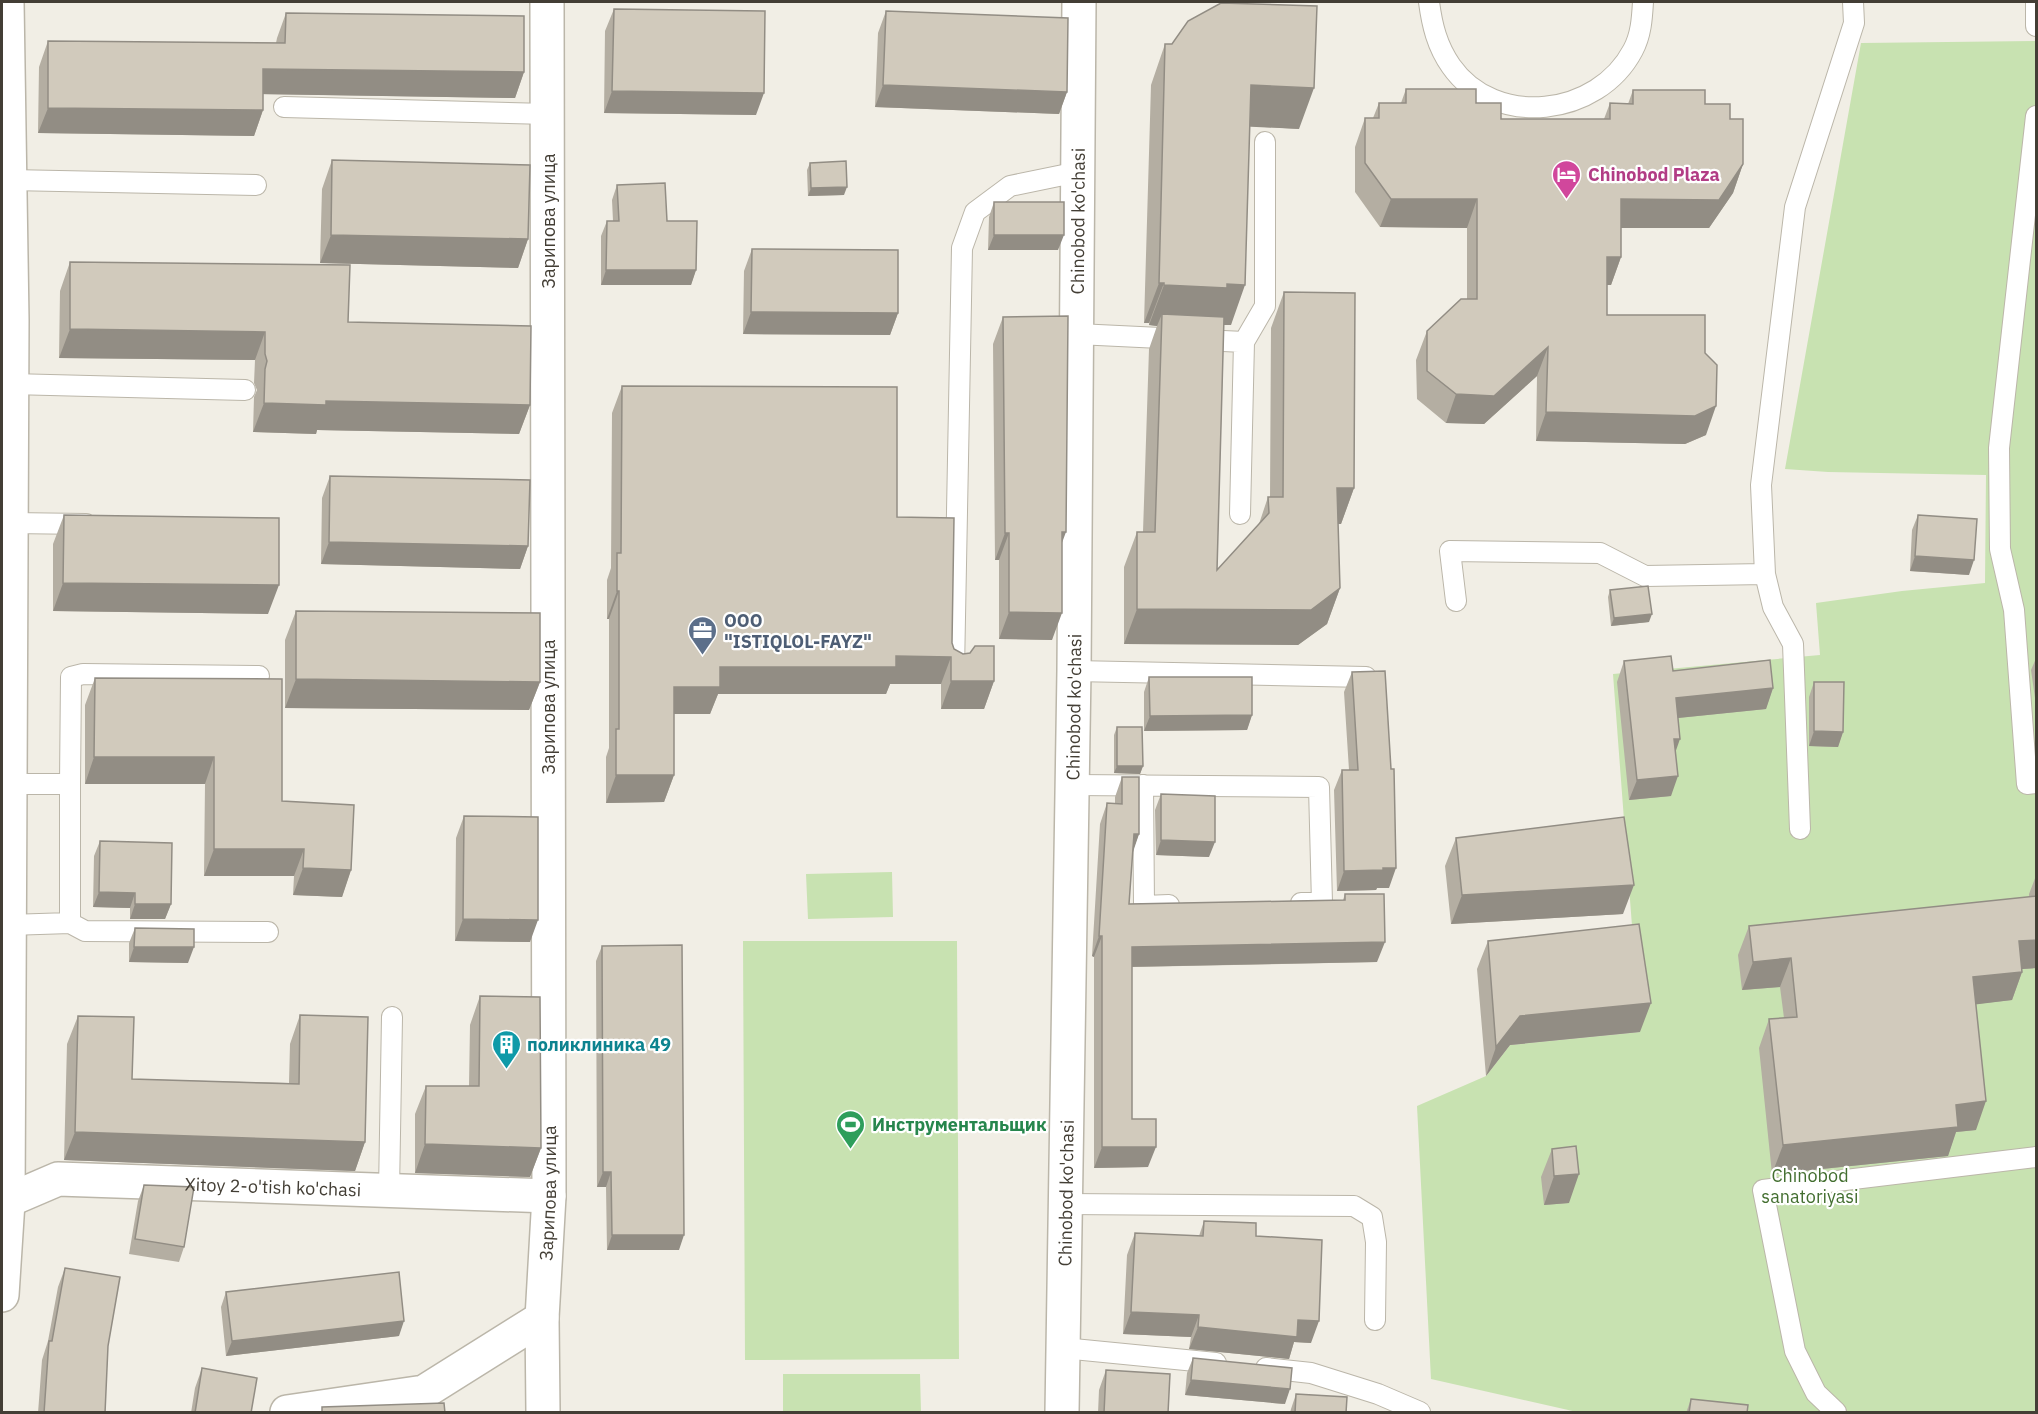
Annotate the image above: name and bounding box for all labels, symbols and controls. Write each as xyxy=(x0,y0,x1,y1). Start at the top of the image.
street label: Chinobod ko'chasi xyxy=(1065,148,1089,295)
street label: Зарипова улица xyxy=(537,153,560,289)
hotel icon: Chinobod Plaza xyxy=(1551,158,1583,200)
place label: Chinobod Plaza xyxy=(1588,163,1720,186)
place label: ООО "ISTIQLOL-FAYZ" xyxy=(724,609,872,653)
office icon: ООО "ISTIQLOL-FAYZ" xyxy=(687,614,719,656)
street label: Chinobod ko'chasi xyxy=(1061,634,1086,781)
street label: Зарипова улица xyxy=(537,639,560,775)
building icon: поликлиника 49 xyxy=(490,1028,522,1070)
place label: поликлиника 49 xyxy=(527,1033,671,1056)
sports icon: Инструментальщик xyxy=(835,1108,867,1150)
place label: Инструментальщик xyxy=(872,1113,1047,1136)
street label: Chinobod ko'chasi xyxy=(1053,1120,1078,1267)
street label: Зарипова улица xyxy=(534,1125,561,1262)
park label: Chinobod sanatoriyasi xyxy=(1761,1164,1859,1208)
street label: Xitoy 2-o'tish ko'chasi xyxy=(184,1172,362,1201)

